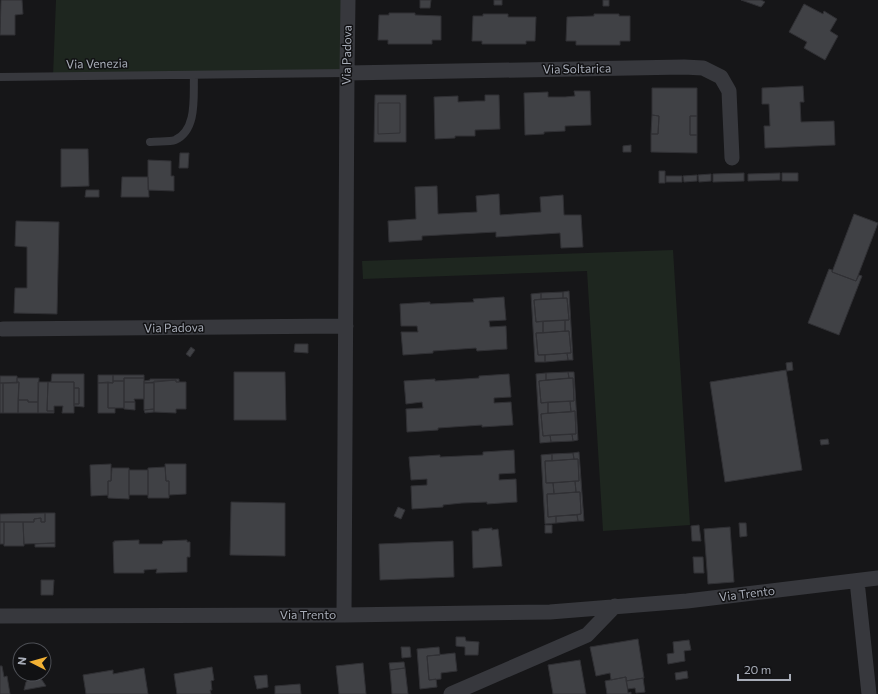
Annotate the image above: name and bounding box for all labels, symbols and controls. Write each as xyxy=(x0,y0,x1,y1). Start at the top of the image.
street label: Via Padova xyxy=(338,25,354,85)
street label: Via Venezia xyxy=(66,55,128,71)
street label: Via Soltarica xyxy=(543,60,611,76)
street label: Via Padova xyxy=(144,319,204,335)
street label: Via Trento xyxy=(718,583,776,603)
street label: Via Trento xyxy=(280,607,336,621)
north arrow xyxy=(12,642,52,682)
text: N xyxy=(15,656,28,666)
scale bar xyxy=(738,656,790,682)
text: 20 m xyxy=(744,662,771,676)

